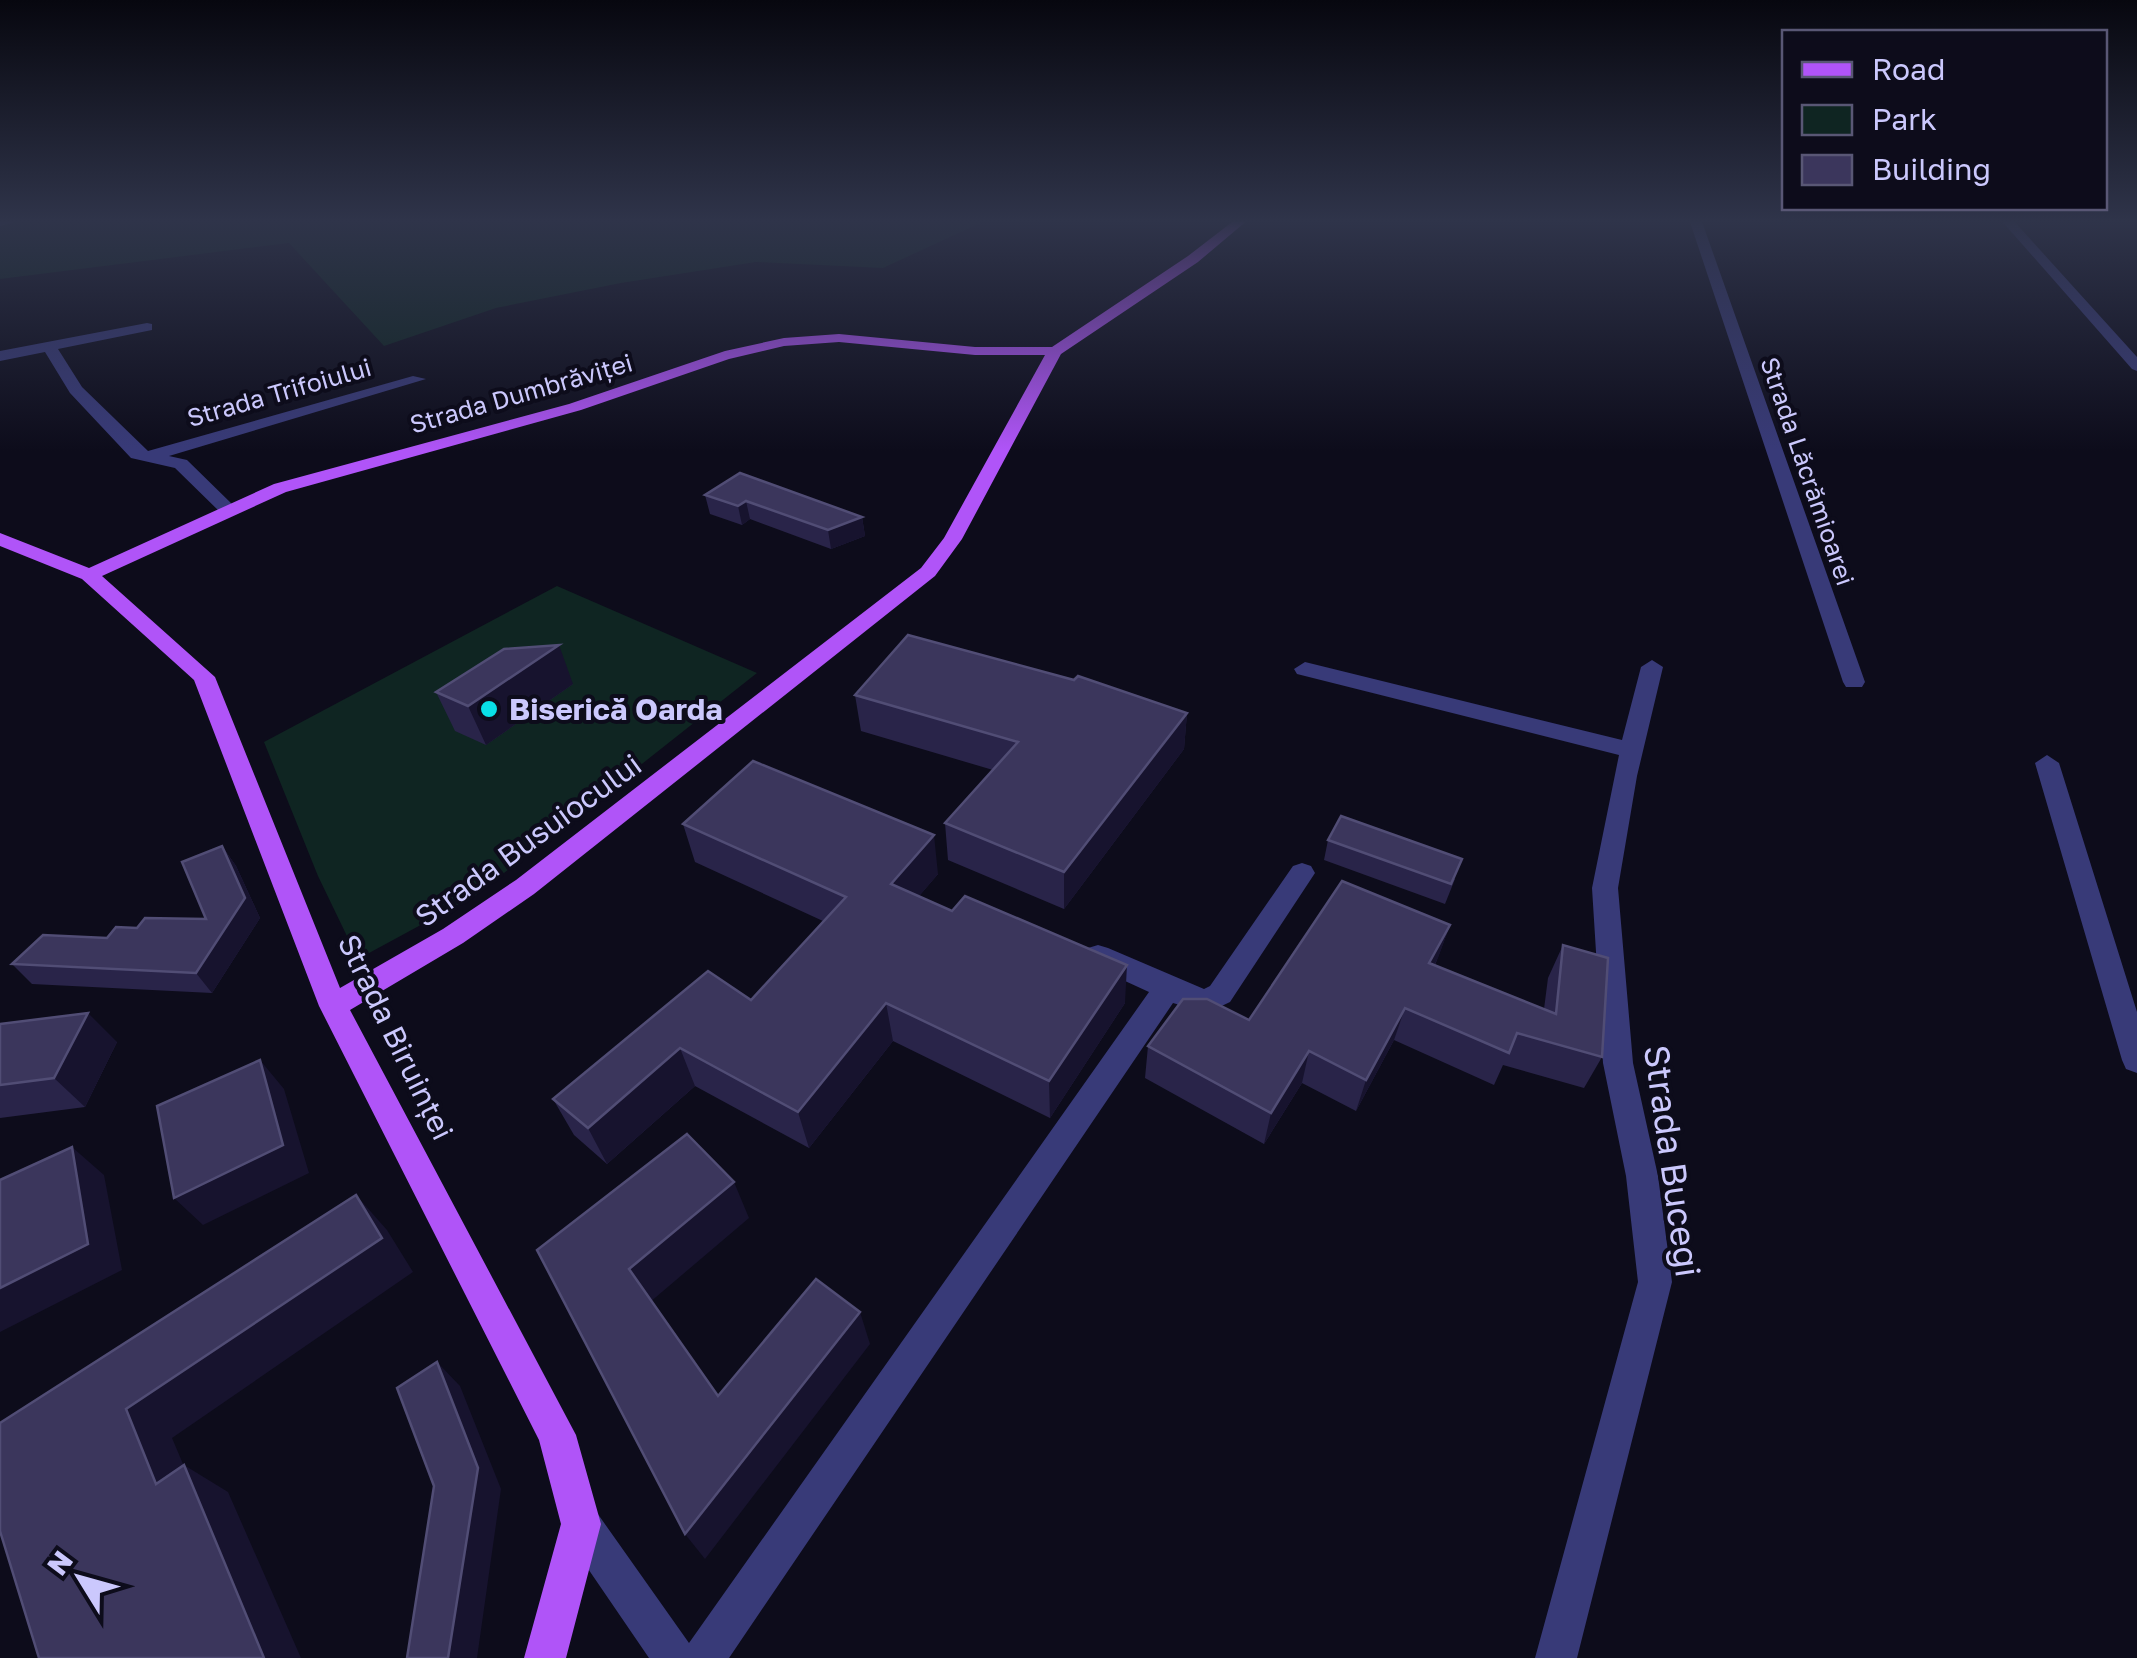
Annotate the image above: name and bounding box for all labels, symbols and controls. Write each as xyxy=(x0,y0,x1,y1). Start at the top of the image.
legend xyxy=(1782,30,2107,210)
text: Road xyxy=(1872,51,1946,87)
text: Park xyxy=(1872,101,1937,137)
text: Building xyxy=(1872,151,1991,187)
street label: Strada Dumbrăviței xyxy=(406,346,636,440)
street label: Strada Trifoiului xyxy=(183,351,375,433)
street label: Strada Lăcrămioarei xyxy=(1754,353,1862,589)
place label: Biserică Oarda xyxy=(509,691,723,727)
marker: Biserică Oarda xyxy=(478,698,500,720)
street label: Strada Busuiocului xyxy=(408,746,648,934)
street label: Strada Biruinței xyxy=(331,929,461,1145)
street label: Strada Bucegi xyxy=(1636,1042,1710,1280)
north arrow xyxy=(30,1528,130,1628)
text: N xyxy=(40,1544,79,1581)

